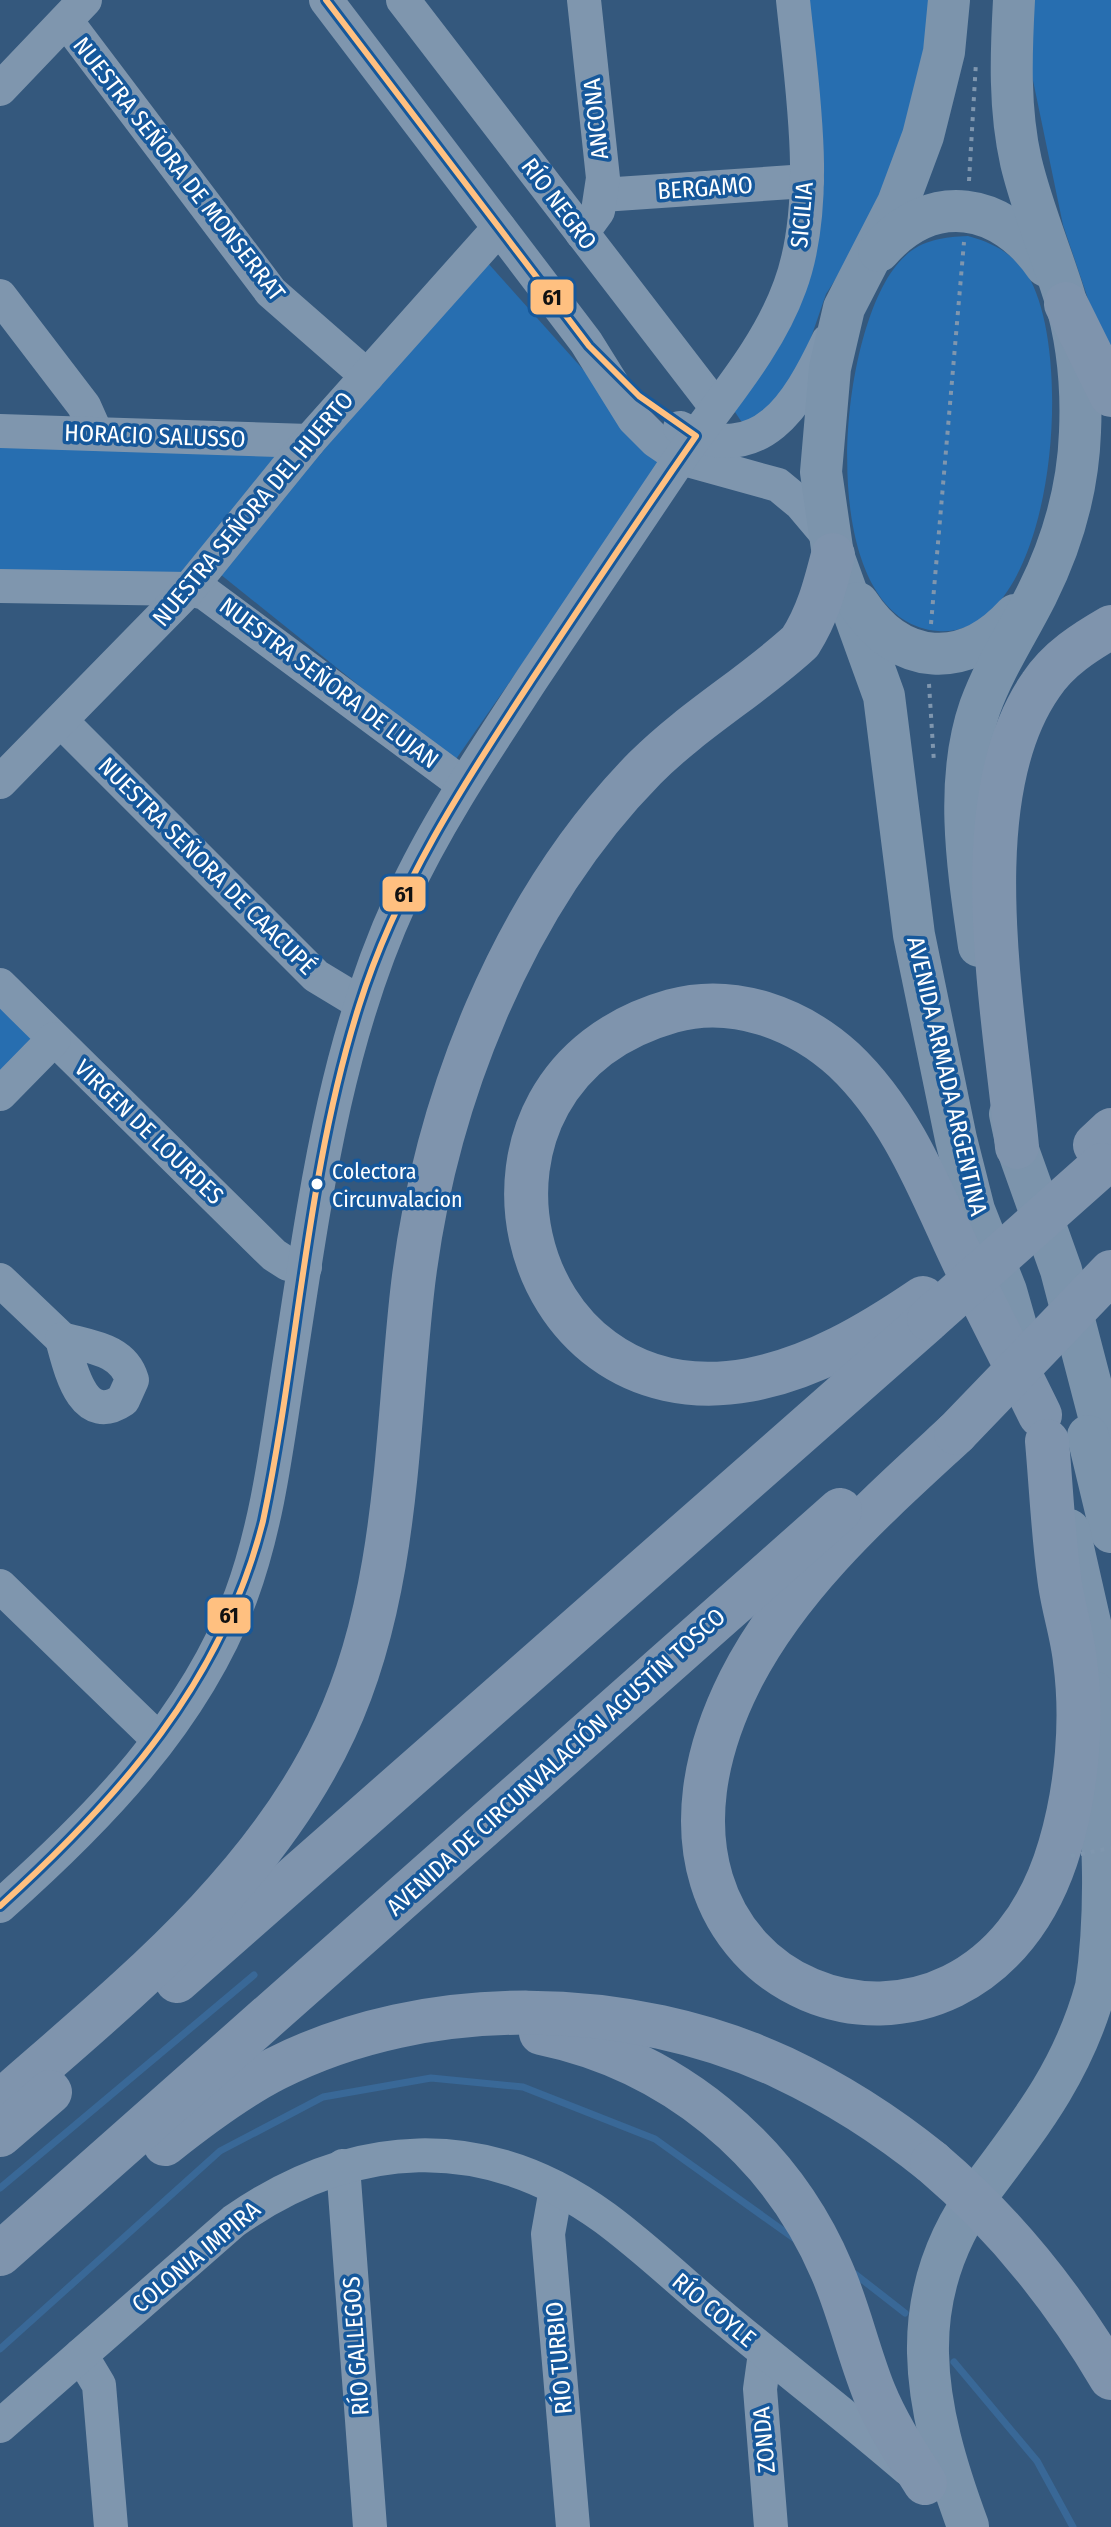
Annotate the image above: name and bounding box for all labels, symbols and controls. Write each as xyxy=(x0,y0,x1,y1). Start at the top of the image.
street label: NUESTRA SEÑORA DE MONSERRAT xyxy=(67,32,291,306)
street label: ANCONA xyxy=(578,77,614,161)
street label: RÍO NEGRO xyxy=(516,152,603,255)
street label: BERGAMO xyxy=(656,171,754,205)
street label: SICILIA xyxy=(785,180,819,249)
line badge: 61 xyxy=(529,278,575,316)
text: 61 xyxy=(542,284,562,311)
street label: NUESTRA SEÑORA DEL HUERTO xyxy=(147,386,359,632)
street label: HORACIO SALUSSO xyxy=(64,419,246,453)
street label: NUESTRA SEÑORA DE LUJAN xyxy=(214,592,444,774)
street label: NUESTRA SEÑORA DE CAACUPÉ xyxy=(93,751,322,980)
line badge: 61 xyxy=(381,875,427,913)
text: 61 xyxy=(394,881,414,908)
street label: AVENIDA ARMADA ARGENTINA xyxy=(901,934,993,1219)
street label: VIRGEN DE LOURDES xyxy=(69,1054,229,1210)
place label: Colectora Circunvalacion xyxy=(332,1158,463,1213)
marker: Colectora Circunvalacion xyxy=(309,1176,325,1192)
line badge: 61 xyxy=(206,1596,252,1635)
text: 61 xyxy=(219,1602,239,1629)
street label: AVENIDA DE CIRCUNVALACIÓN AGUSTÍN TOSCO xyxy=(380,1602,731,1922)
street label: COLONIA IMPIRA xyxy=(126,2195,266,2319)
street label: RÍO COYLE xyxy=(667,2266,762,2353)
street label: RÍO GALLEGOS xyxy=(336,2275,375,2417)
street label: RÍO TURBIO xyxy=(539,2301,578,2416)
street label: ZONDA xyxy=(747,2405,781,2474)

